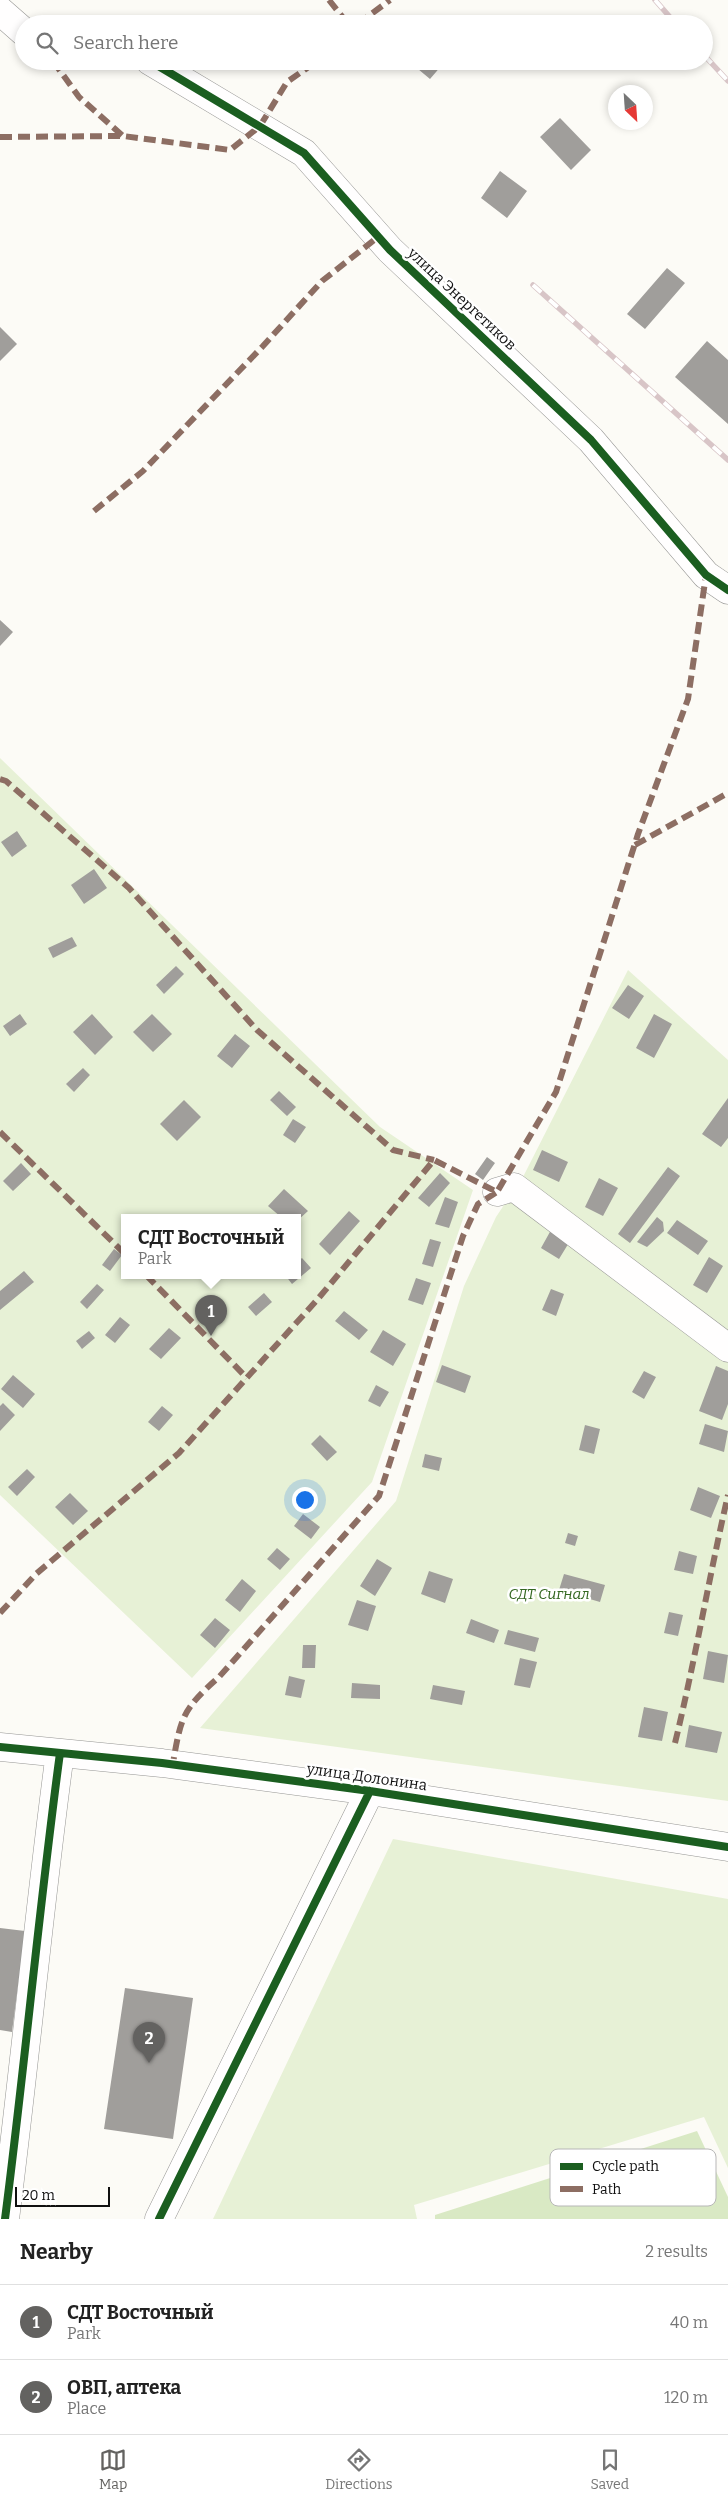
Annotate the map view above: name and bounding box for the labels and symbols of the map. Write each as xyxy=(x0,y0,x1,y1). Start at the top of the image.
north arrow xyxy=(608,85,653,130)
street label: улица Энергетиков xyxy=(403,243,520,354)
pin: 1 xyxy=(195,1295,227,1336)
your location xyxy=(292,1487,318,1513)
park label: СДТ Сигнал xyxy=(508,1585,590,1603)
street label: улица Долонина xyxy=(305,1760,428,1794)
pin: 2 xyxy=(133,2022,165,2063)
legend xyxy=(550,2149,716,2206)
text: Cycle path xyxy=(592,2158,659,2175)
text: Path xyxy=(592,2181,622,2198)
scale bar xyxy=(15,2184,110,2207)

